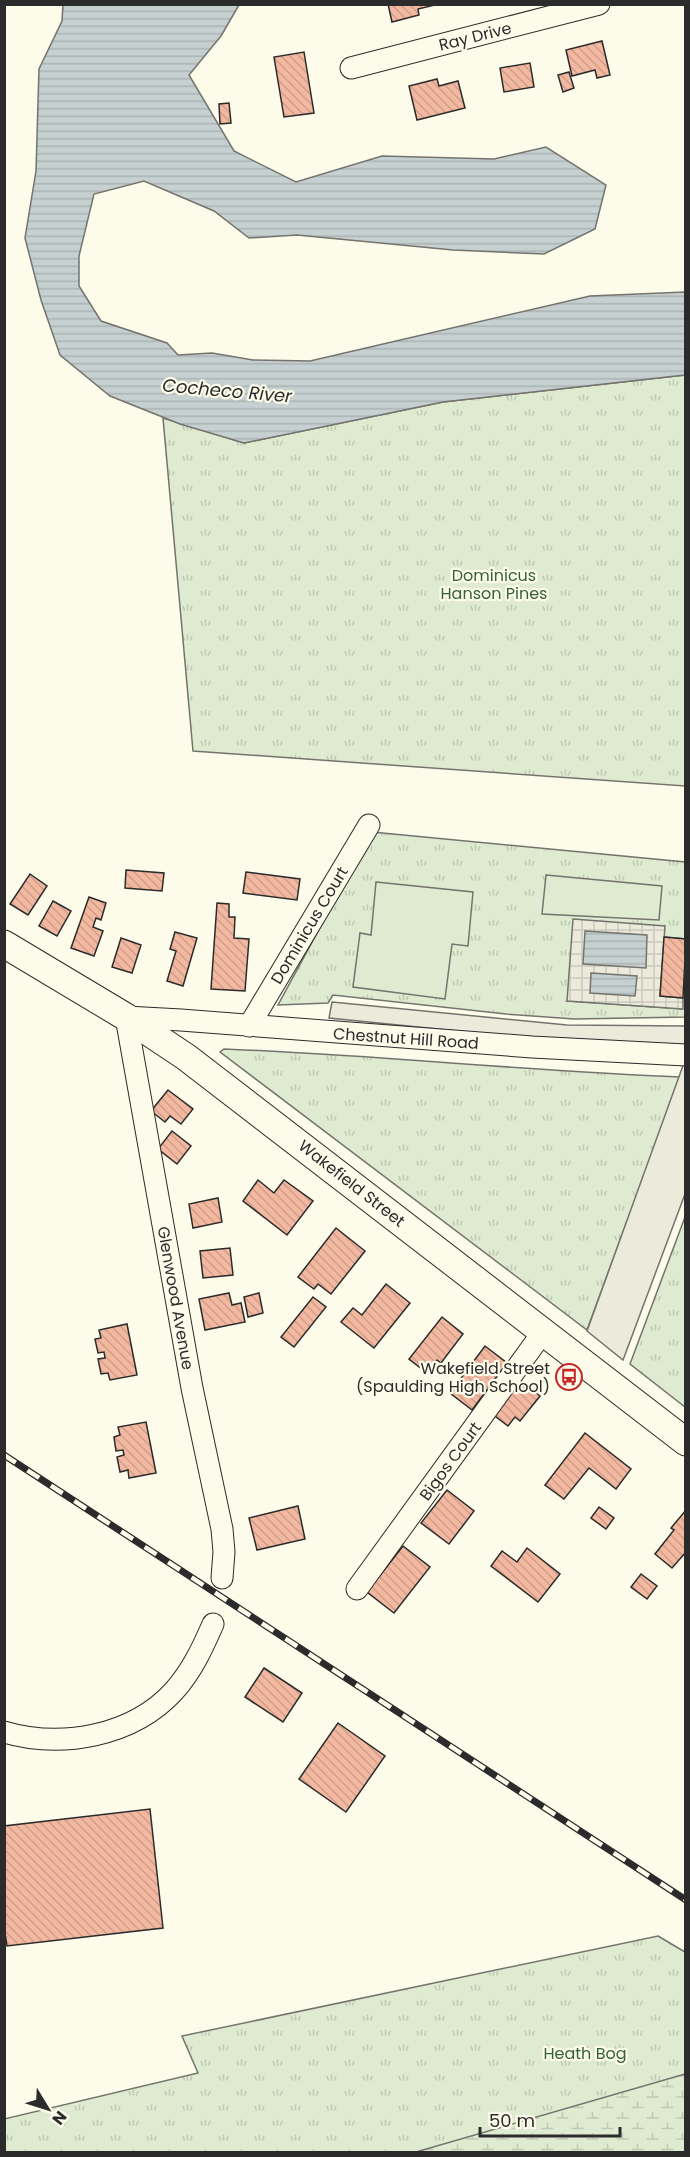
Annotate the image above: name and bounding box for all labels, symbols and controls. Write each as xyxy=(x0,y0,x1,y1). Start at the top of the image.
street label: Ray Drive xyxy=(436,16,514,57)
water label: Cocheco River xyxy=(161,372,294,409)
park label: Dominicus Hanson Pines xyxy=(441,564,547,605)
street label: Dominicus Court xyxy=(265,862,354,988)
street label: Chestnut Hill Road xyxy=(332,1022,480,1055)
street label: Wakefield Street xyxy=(294,1134,410,1232)
street label: Glenwood Avenue xyxy=(152,1225,199,1372)
place label: Wakefield Street (Spaulding High School) xyxy=(356,1357,550,1398)
bus stop icon: Wakefield Street (Spaulding High School) xyxy=(554,1362,584,1392)
street label: Bigos Court xyxy=(414,1417,487,1505)
park label: Heath Bog xyxy=(543,2042,627,2065)
north arrow xyxy=(18,2079,78,2139)
scale bar xyxy=(480,2100,620,2138)
text: N xyxy=(47,2106,72,2130)
text: 50 m xyxy=(489,2108,535,2133)

